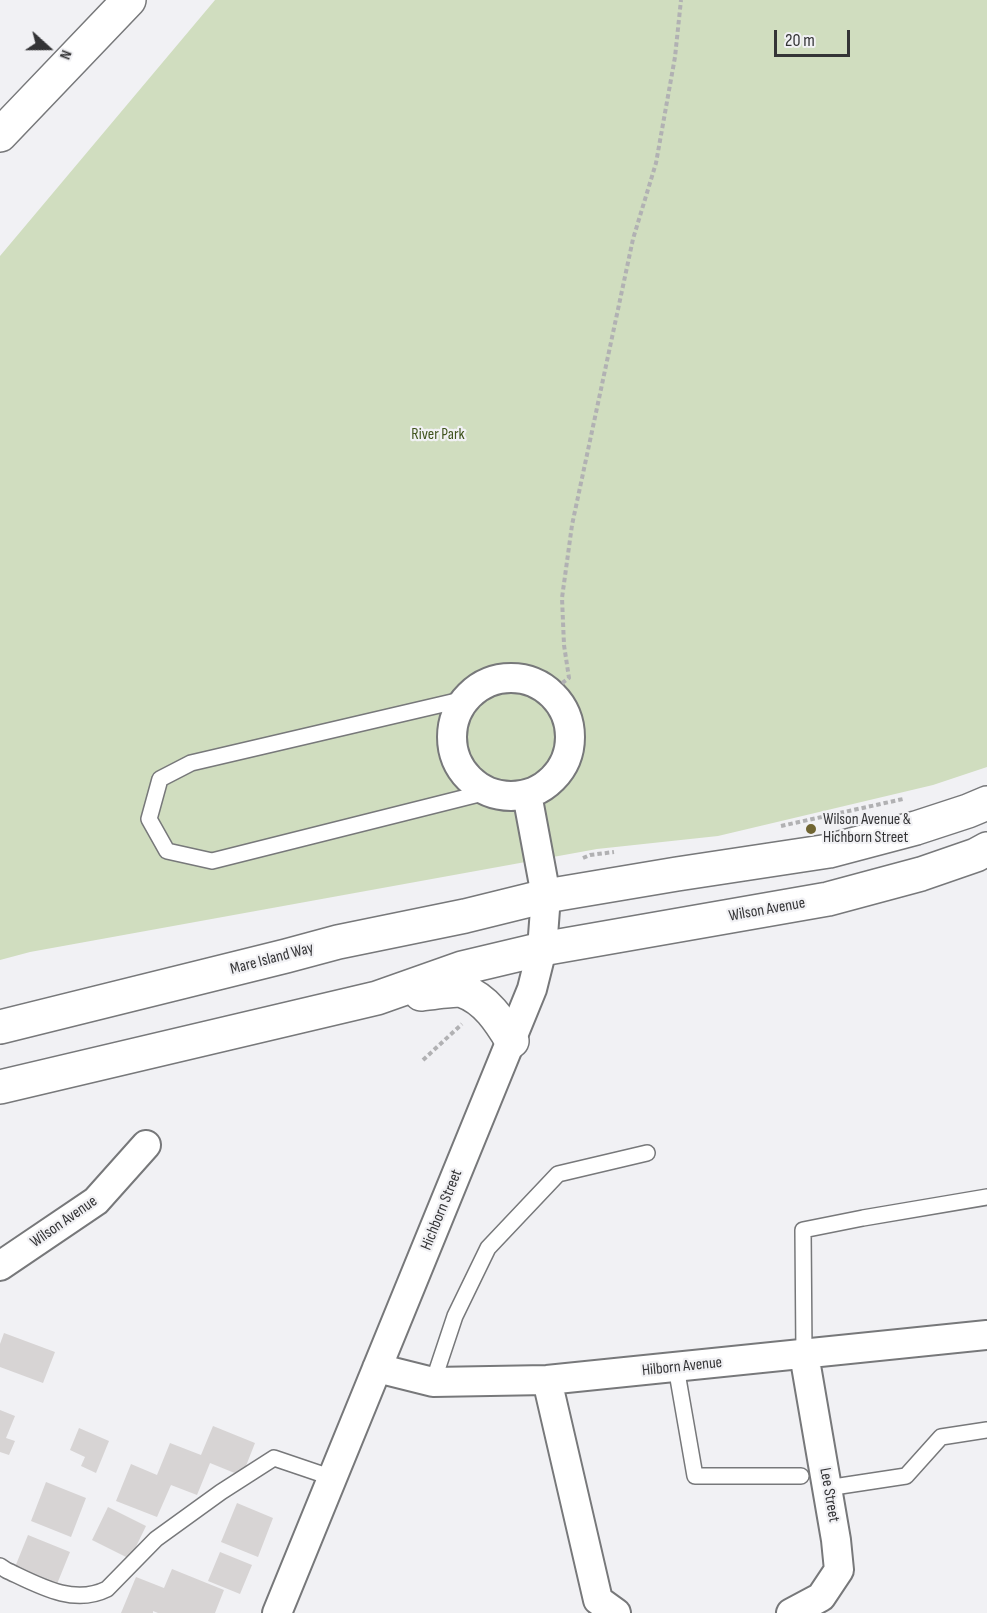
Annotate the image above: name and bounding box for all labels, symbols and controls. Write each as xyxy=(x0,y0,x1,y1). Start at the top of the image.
north arrow xyxy=(18,18,78,78)
scale bar xyxy=(777,18,854,56)
text: 20 m xyxy=(785,30,815,51)
text: N xyxy=(55,47,76,62)
park label: River Park xyxy=(411,425,465,445)
place label: Wilson Avenue & Hichborn Street xyxy=(823,810,911,848)
marker: Wilson Avenue & Hichborn Street xyxy=(804,822,818,836)
street label: Wilson Avenue xyxy=(727,894,807,926)
street label: Mare Island Way xyxy=(228,939,316,979)
street label: Hichborn Street xyxy=(417,1167,467,1253)
street label: Wilson Avenue xyxy=(27,1192,101,1252)
street label: Hilborn Avenue xyxy=(641,1353,723,1381)
street label: Lee Street xyxy=(815,1466,843,1524)

